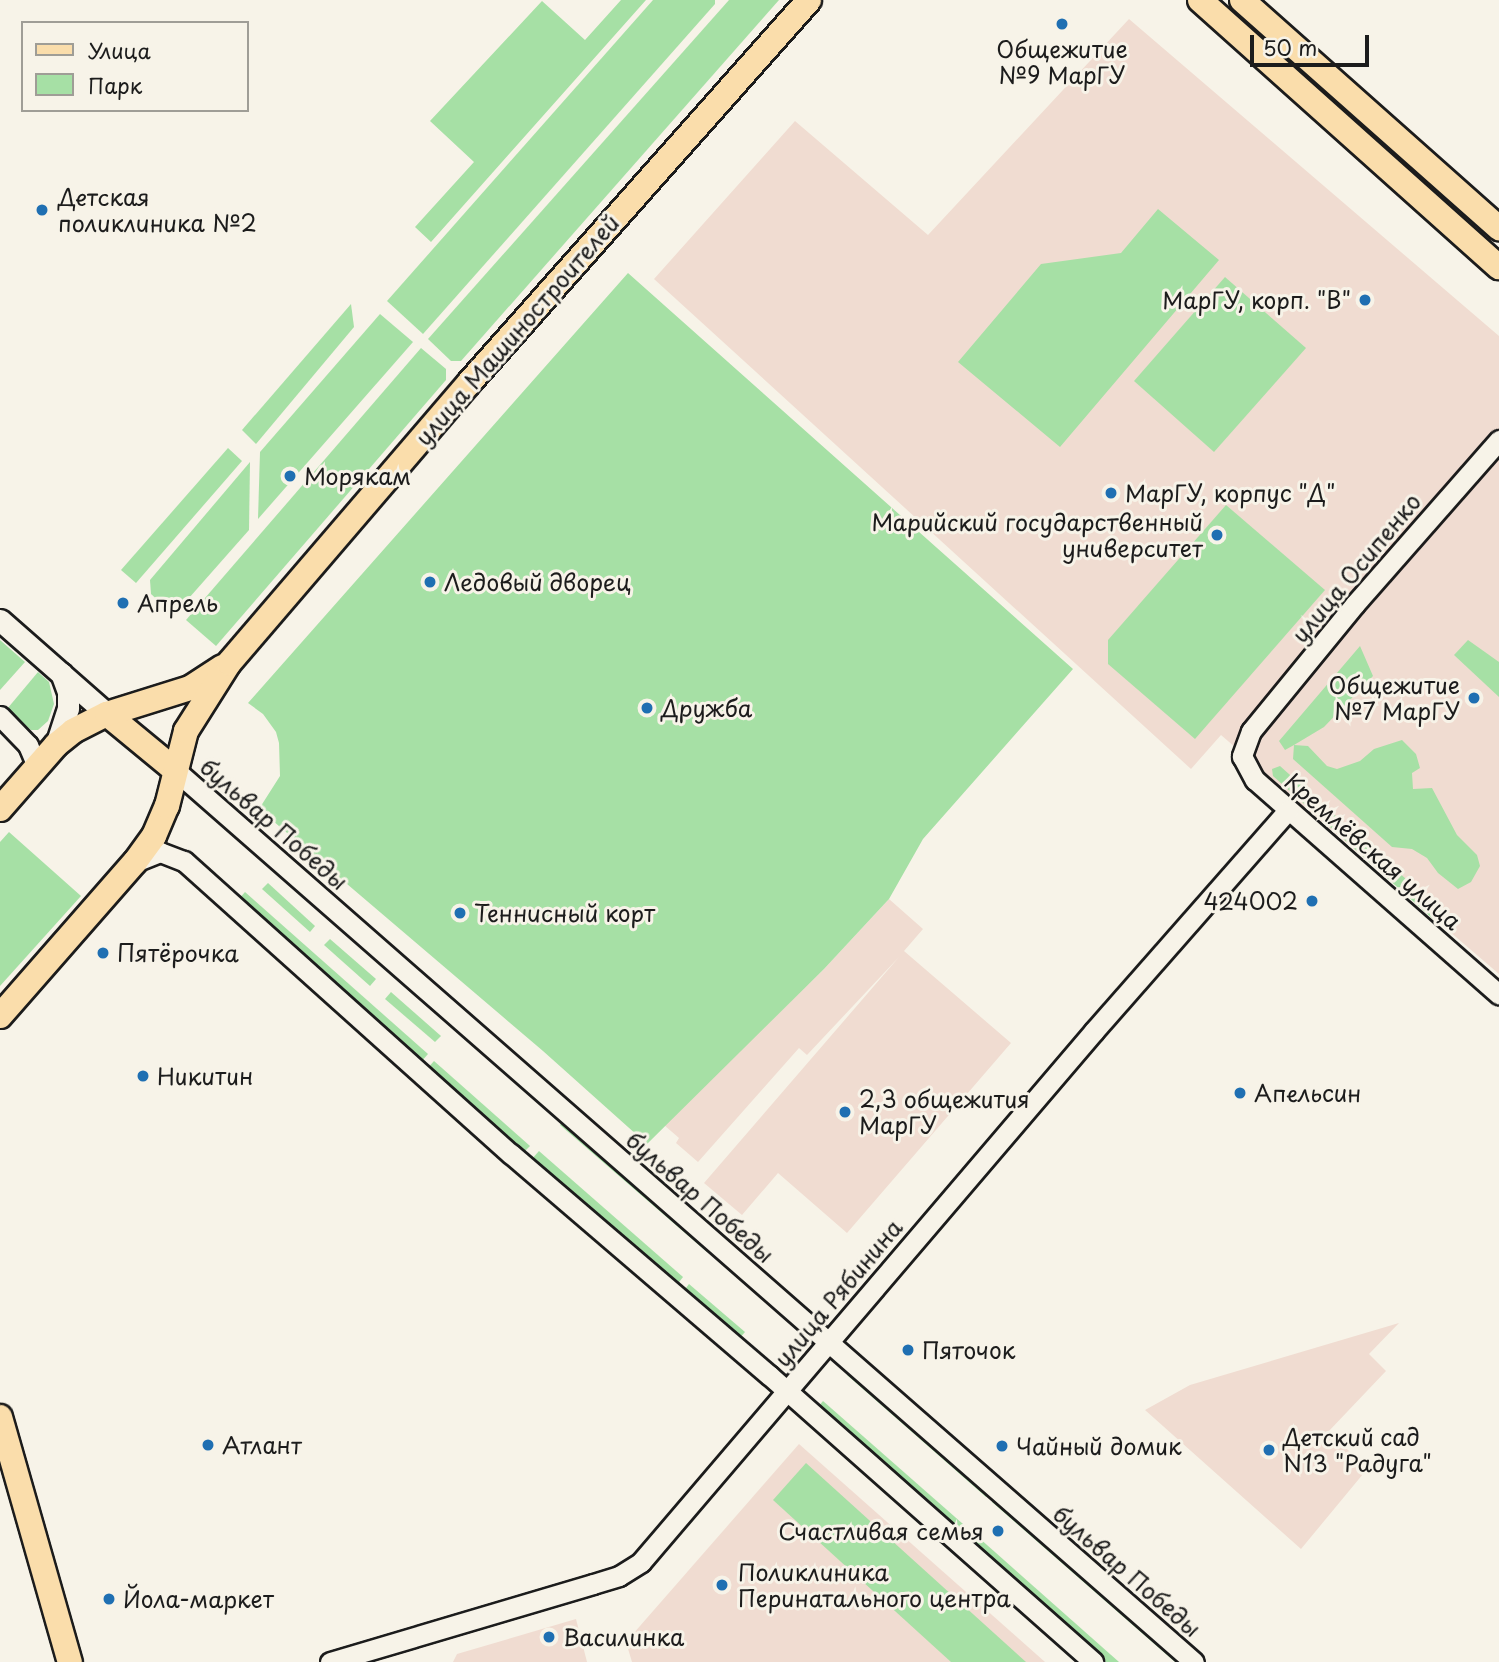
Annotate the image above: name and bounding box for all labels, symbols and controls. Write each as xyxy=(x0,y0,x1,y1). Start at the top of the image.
marker: Общежитие №9 МарГУ xyxy=(1054,16,1070,32)
legend xyxy=(21,21,248,112)
scale bar xyxy=(1254,21,1373,65)
text: 50 m xyxy=(1263,31,1317,63)
text: Улица xyxy=(88,34,151,66)
place label: Общежитие №9 МарГУ xyxy=(996,35,1128,89)
text: Парк xyxy=(88,69,142,101)
place label: Детская поликлиника №2 xyxy=(58,183,257,237)
marker: Детская поликлиника №2 xyxy=(32,200,52,220)
street label: улица Машиностроителей xyxy=(409,208,625,452)
place label: МарГУ, корп. "В" xyxy=(1161,286,1351,314)
marker: МарГУ, корп. "В" xyxy=(1357,292,1373,308)
place label: Морякам xyxy=(304,462,411,490)
marker: Морякам xyxy=(282,468,298,484)
place label: МарГУ, корпус "Д" xyxy=(1125,479,1337,507)
marker: МарГУ, корпус "Д" xyxy=(1103,485,1119,501)
street label: улица Осипенко xyxy=(1285,487,1427,649)
place label: Марийский государственный университет xyxy=(870,508,1203,562)
marker: Марийский государственный университет xyxy=(1209,527,1225,543)
place label: Ледовый дворец xyxy=(444,568,631,596)
marker: Ледовый дворец xyxy=(422,574,438,590)
place label: Апрель xyxy=(137,589,218,617)
marker: Апрель xyxy=(115,595,131,611)
place label: Общежитие №7 МарГУ xyxy=(1329,671,1460,725)
marker: Общежитие №7 МарГУ xyxy=(1466,690,1482,706)
place label: Дружба xyxy=(661,694,752,722)
marker: Дружба xyxy=(639,700,655,716)
street label: бульвар Победы xyxy=(195,752,353,896)
street label: Кремлёвская улица xyxy=(1279,766,1467,936)
place label: 424002 xyxy=(1204,887,1298,915)
marker: 424002 xyxy=(1304,893,1320,909)
place label: Теннисный корт xyxy=(474,899,655,927)
marker: Теннисный корт xyxy=(452,905,468,921)
place label: Пятёрочка xyxy=(117,939,239,967)
marker: Пятёрочка xyxy=(95,945,111,961)
place label: Никитин xyxy=(157,1062,253,1090)
marker: Никитин xyxy=(135,1068,151,1084)
place label: Апельсин xyxy=(1254,1079,1361,1107)
place label: 2,3 общежития МарГУ xyxy=(859,1085,1030,1139)
marker: Апельсин xyxy=(1232,1085,1248,1101)
marker: 2,3 общежития МарГУ xyxy=(837,1104,853,1120)
street label: бульвар Победы xyxy=(621,1125,779,1269)
street label: улица Рябинина xyxy=(768,1213,908,1373)
place label: Пяточок xyxy=(922,1336,1015,1364)
marker: Пяточок xyxy=(900,1342,916,1358)
place label: Детский сад N13 "Радуга" xyxy=(1283,1423,1431,1477)
place label: Атлант xyxy=(222,1431,302,1459)
place label: Чайный домик xyxy=(1016,1432,1183,1460)
marker: Атлант xyxy=(200,1437,216,1453)
marker: Чайный домик xyxy=(994,1438,1010,1454)
marker: Детский сад N13 "Радуга" xyxy=(1261,1442,1277,1458)
street label: бульвар Победы xyxy=(1048,1499,1206,1643)
place label: Счастливая семья xyxy=(779,1517,984,1545)
marker: Счастливая семья xyxy=(990,1523,1006,1539)
place label: Поликлиника Перинатального центра xyxy=(738,1558,1011,1612)
marker: Поликлиника Перинатального центра xyxy=(712,1575,732,1595)
place label: Йола-маркет xyxy=(123,1585,274,1613)
marker: Йола-маркет xyxy=(101,1591,117,1607)
place label: Василинка xyxy=(563,1623,684,1651)
marker: Василинка xyxy=(541,1629,557,1645)

